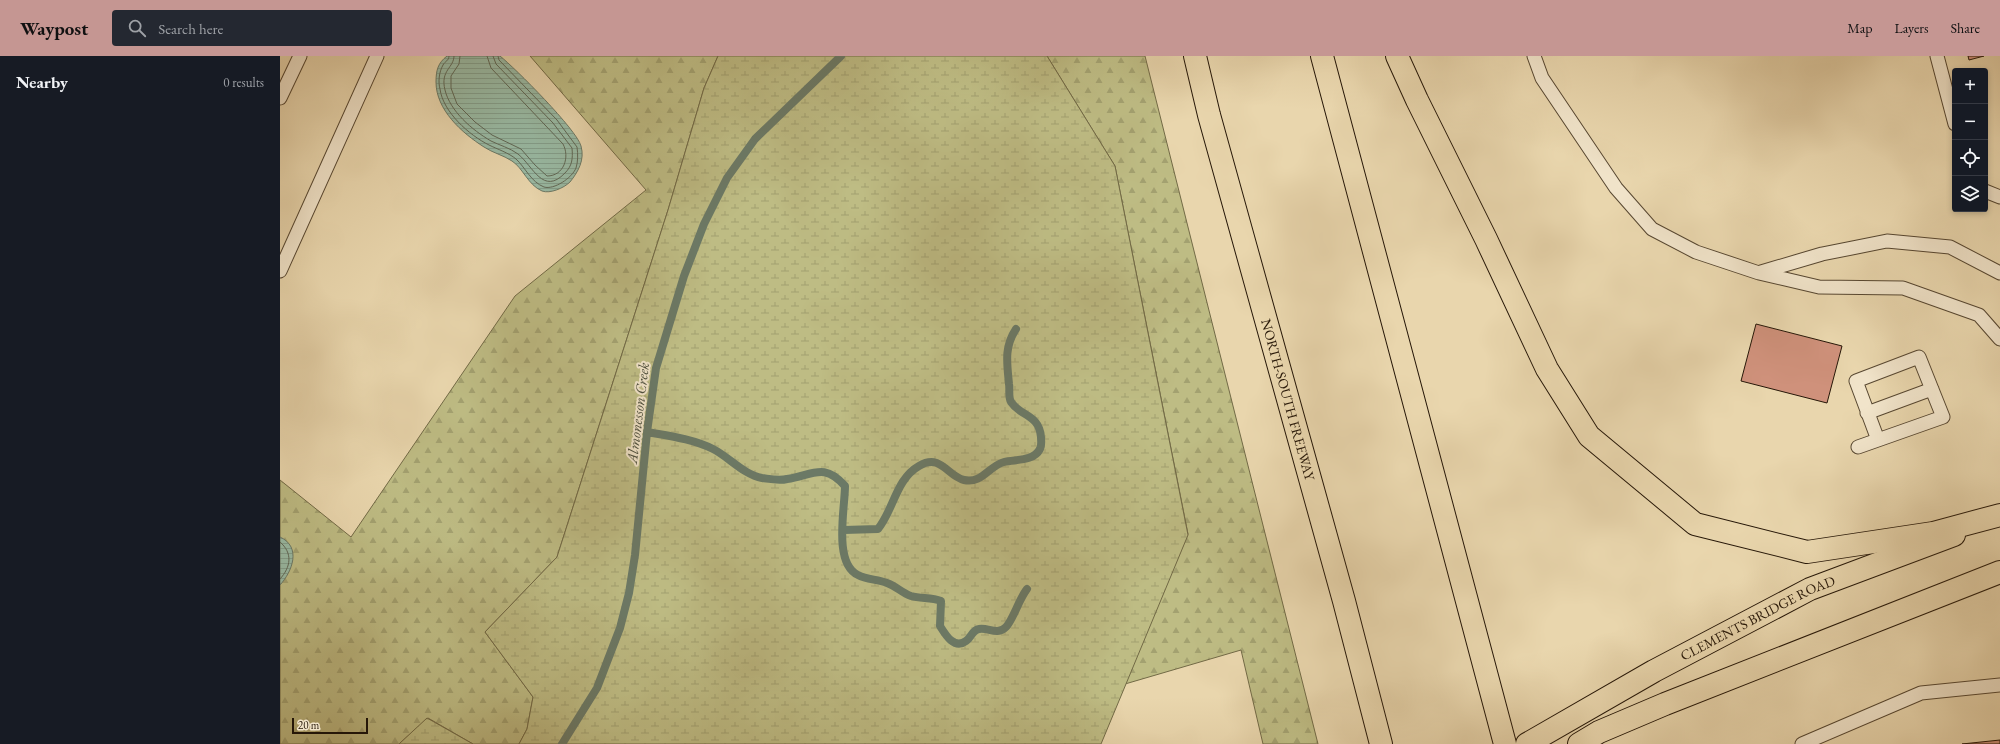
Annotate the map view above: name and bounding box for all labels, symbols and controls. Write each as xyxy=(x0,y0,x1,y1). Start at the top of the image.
search box xyxy=(112,10,392,46)
text: Waypost xyxy=(20,16,88,41)
icon: search xyxy=(126,17,148,39)
text: Search here xyxy=(158,19,223,38)
text: Map xyxy=(1847,19,1872,37)
text: Layers xyxy=(1894,19,1929,37)
text: Share xyxy=(1951,19,1980,37)
map controls xyxy=(1952,68,1988,212)
button: + xyxy=(1952,68,1988,104)
text: Nearby xyxy=(16,71,68,93)
text: 0 results xyxy=(223,74,264,91)
button: − xyxy=(1952,104,1988,140)
button: locate xyxy=(1952,140,1988,176)
button: layers xyxy=(1952,176,1988,212)
street label: NORTH-SOUTH FREEWAY xyxy=(1257,317,1319,483)
water label: Almonesson Creek xyxy=(622,361,653,465)
street label: CLEMENTS BRIDGE ROAD xyxy=(1677,571,1838,665)
scale bar xyxy=(292,716,368,735)
text: 20 m xyxy=(298,718,319,732)

